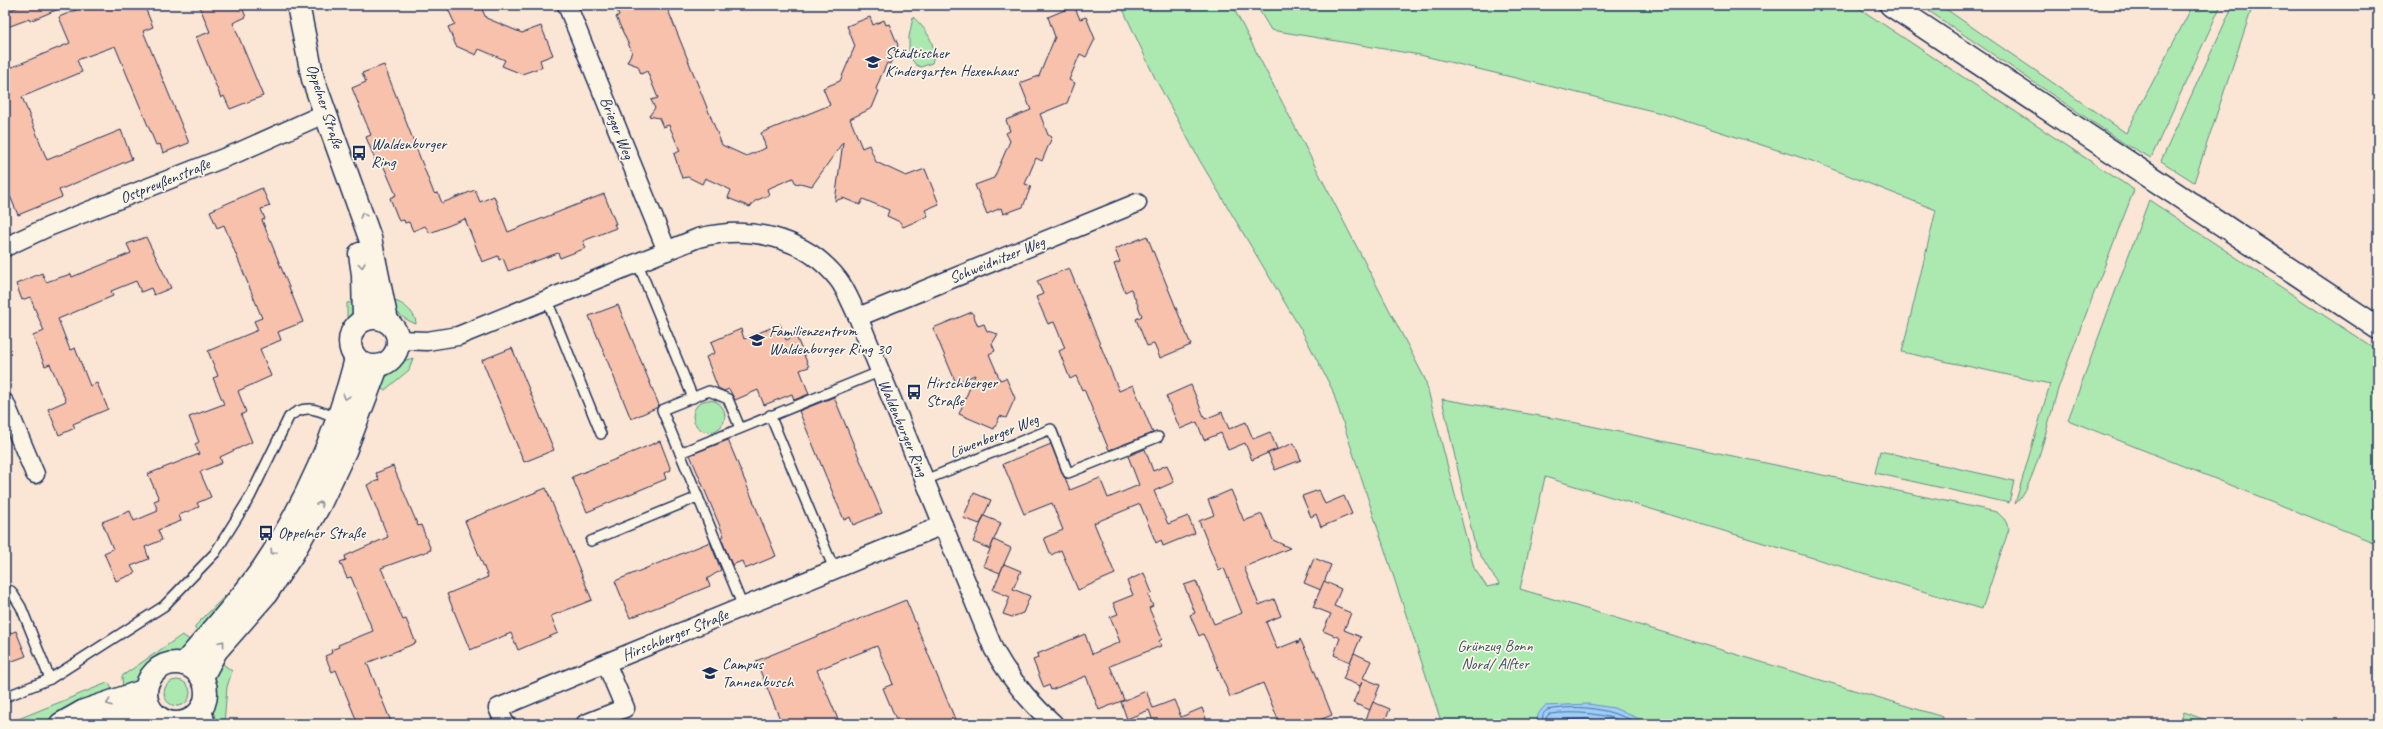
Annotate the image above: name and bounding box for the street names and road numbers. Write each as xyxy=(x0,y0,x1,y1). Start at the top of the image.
street label: Oppelner Straße xyxy=(302,61,349,152)
street label: Brieger Weg xyxy=(595,94,639,163)
street label: Ostpreußenstraße xyxy=(117,153,214,208)
street label: Schweidnitzer Weg xyxy=(946,231,1049,288)
street label: Waldenburger Ring xyxy=(874,376,933,481)
street label: Löwenberger Weg xyxy=(947,409,1043,463)
street label: Hirschberger Straße xyxy=(619,604,733,665)

